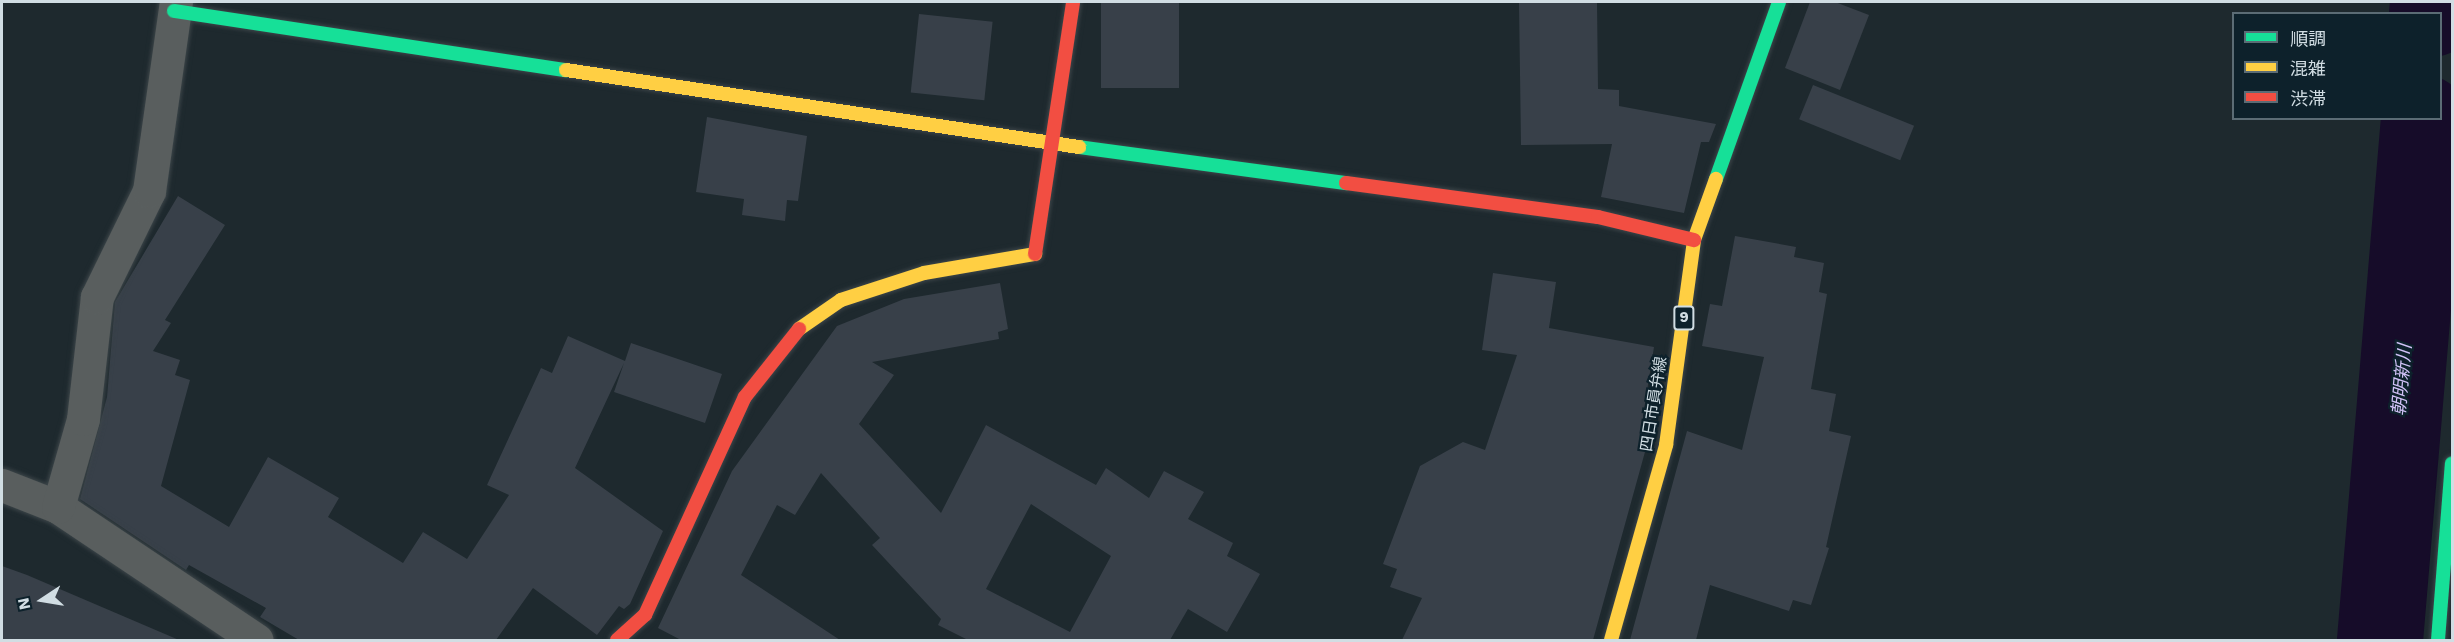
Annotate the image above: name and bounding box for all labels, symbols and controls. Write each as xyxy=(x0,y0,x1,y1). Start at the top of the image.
legend xyxy=(2232,12,2442,120)
text: 順調 xyxy=(2290,28,2326,49)
text: 混雑 xyxy=(2290,58,2326,79)
text: 渋滞 xyxy=(2290,88,2326,109)
road number: 9 xyxy=(1672,306,1696,330)
water label: 朝明新川 xyxy=(2388,343,2416,417)
street label: 四日市員弁線 xyxy=(1637,355,1671,453)
north arrow xyxy=(12,570,72,630)
text: N xyxy=(13,596,34,612)

